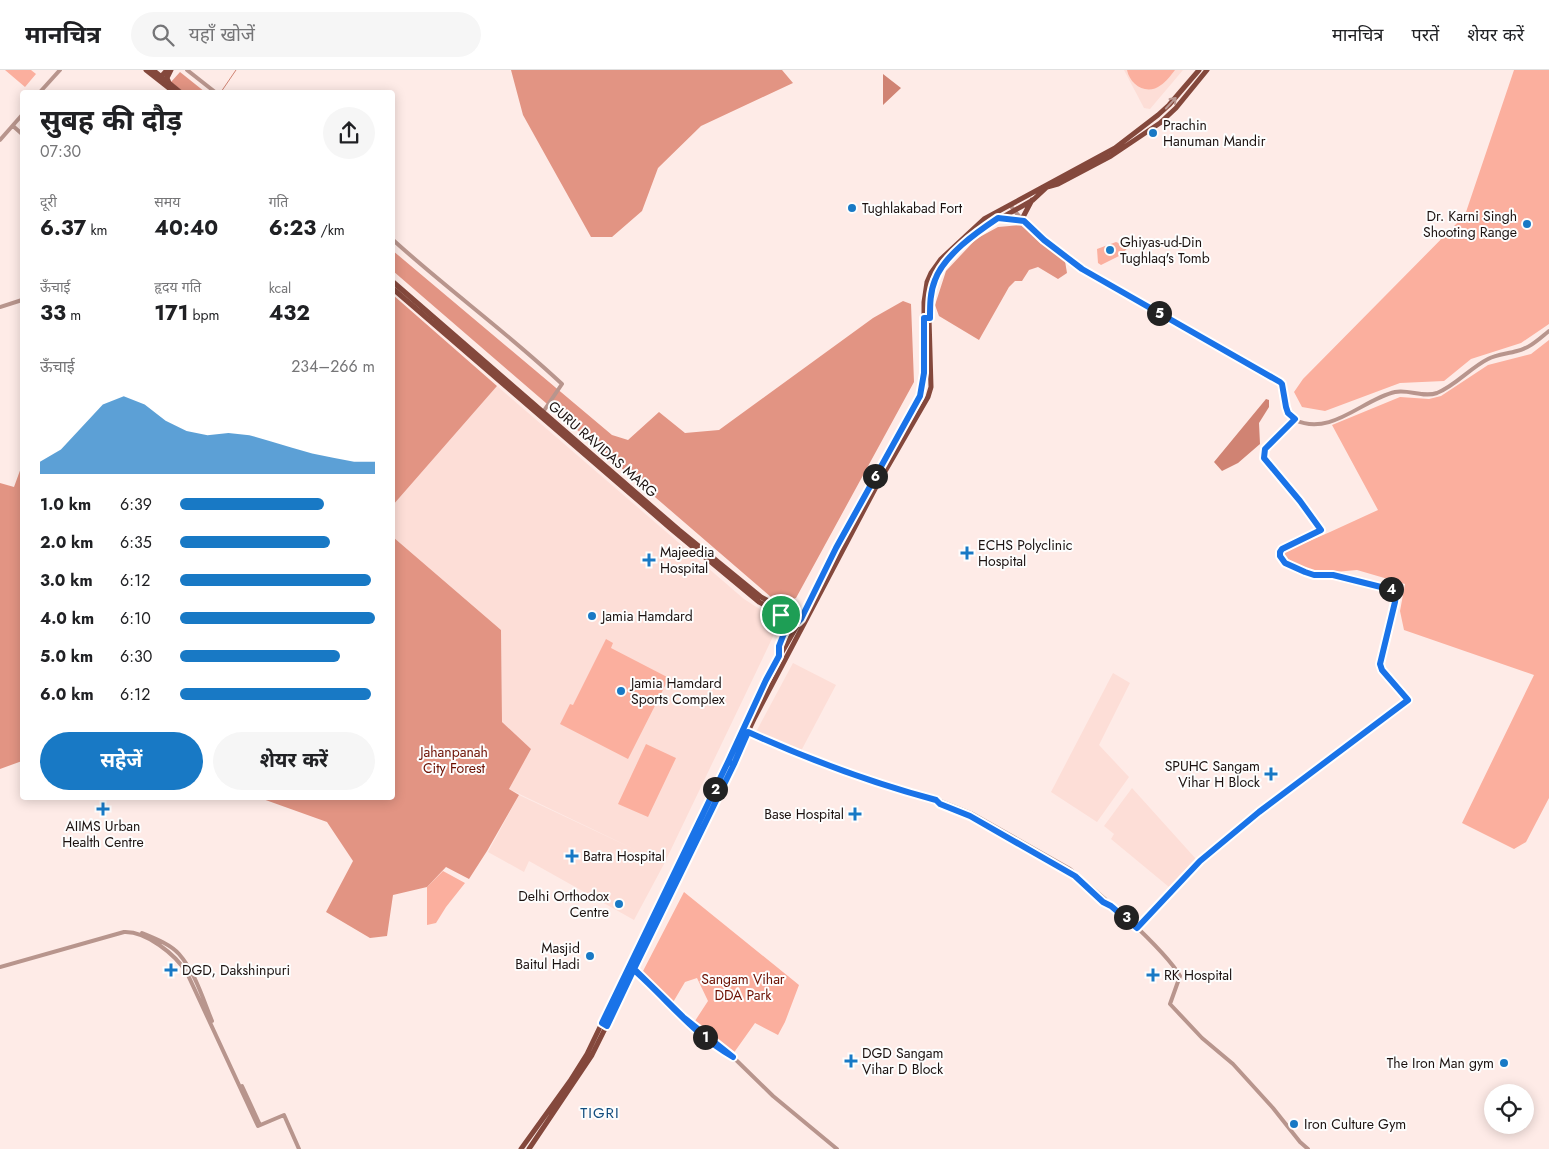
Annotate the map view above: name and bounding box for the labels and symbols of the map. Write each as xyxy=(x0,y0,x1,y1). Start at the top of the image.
one-way arrow xyxy=(1165,96,1177,109)
place label: Prachin Hanuman Mandir xyxy=(1163,115,1266,151)
marker: Prachin Hanuman Mandir xyxy=(1147,127,1159,139)
place label: Tughlakabad Fort xyxy=(862,198,963,218)
marker: Tughlakabad Fort xyxy=(846,202,858,214)
place label: Dr. Karni Singh Shooting Range xyxy=(1423,206,1517,242)
marker: Dr. Karni Singh Shooting Range xyxy=(1521,218,1533,230)
place label: Ghiyas-ud-Din Tughlaq's Tomb xyxy=(1120,232,1210,268)
marker: Ghiyas-ud-Din Tughlaq's Tomb xyxy=(1104,244,1116,256)
pin: 5 xyxy=(1146,300,1172,326)
street label: GURU RAVIDAS MARG xyxy=(544,396,662,502)
pin: 6 xyxy=(862,464,888,488)
place label: ECHS Polyclinic Hospital xyxy=(978,535,1072,571)
place label: Majeedia Hospital xyxy=(660,542,714,578)
marker: ECHS Polyclinic Hospital xyxy=(960,546,974,560)
marker: Majeedia Hospital xyxy=(642,553,656,567)
pin: 4 xyxy=(1378,576,1404,602)
pin xyxy=(760,594,802,636)
place label: Jamia Hamdard xyxy=(600,606,693,626)
marker: Jamia Hamdard xyxy=(586,610,598,622)
place label: Jamia Hamdard Sports Complex xyxy=(629,673,725,709)
marker: Jamia Hamdard Sports Complex xyxy=(615,685,627,697)
park label: Jahanpanah City Forest xyxy=(418,742,488,778)
place label: SPUHC Sangam Vihar H Block xyxy=(1165,756,1261,792)
marker: SPUHC Sangam Vihar H Block xyxy=(1264,767,1278,781)
pin: 2 xyxy=(702,776,728,802)
marker: AIIMS Urban Health Centre xyxy=(96,802,110,816)
place label: Base Hospital xyxy=(764,804,844,824)
marker: Base Hospital xyxy=(848,807,862,821)
place label: AIIMS Urban Health Centre xyxy=(62,816,144,852)
place label: Batra Hospital xyxy=(583,846,665,866)
marker: Batra Hospital xyxy=(565,849,579,863)
place label: Delhi Orthodox Centre xyxy=(518,886,609,922)
marker: Delhi Orthodox Centre xyxy=(613,898,625,910)
pin: 3 xyxy=(1114,904,1138,930)
place label: Masjid Baitul Hadi xyxy=(515,938,580,974)
marker: Masjid Baitul Hadi xyxy=(584,950,596,962)
place label: DGD, Dakshinpuri xyxy=(182,960,290,980)
marker: DGD, Dakshinpuri xyxy=(164,963,178,977)
place label: RK Hospital xyxy=(1164,965,1232,985)
marker: RK Hospital xyxy=(1146,968,1160,982)
park label: Sangam Vihar DDA Park xyxy=(701,969,785,1005)
pin: 1 xyxy=(692,1024,718,1050)
place label: DGD Sangam Vihar D Block xyxy=(862,1043,944,1079)
place label: The Iron Man gym xyxy=(1387,1053,1494,1073)
marker: DGD Sangam Vihar D Block xyxy=(844,1054,858,1068)
marker: The Iron Man gym xyxy=(1498,1057,1510,1069)
district label: TIGRI xyxy=(580,1102,620,1124)
place label: Iron Culture Gym xyxy=(1304,1114,1406,1134)
marker: Iron Culture Gym xyxy=(1288,1118,1300,1130)

